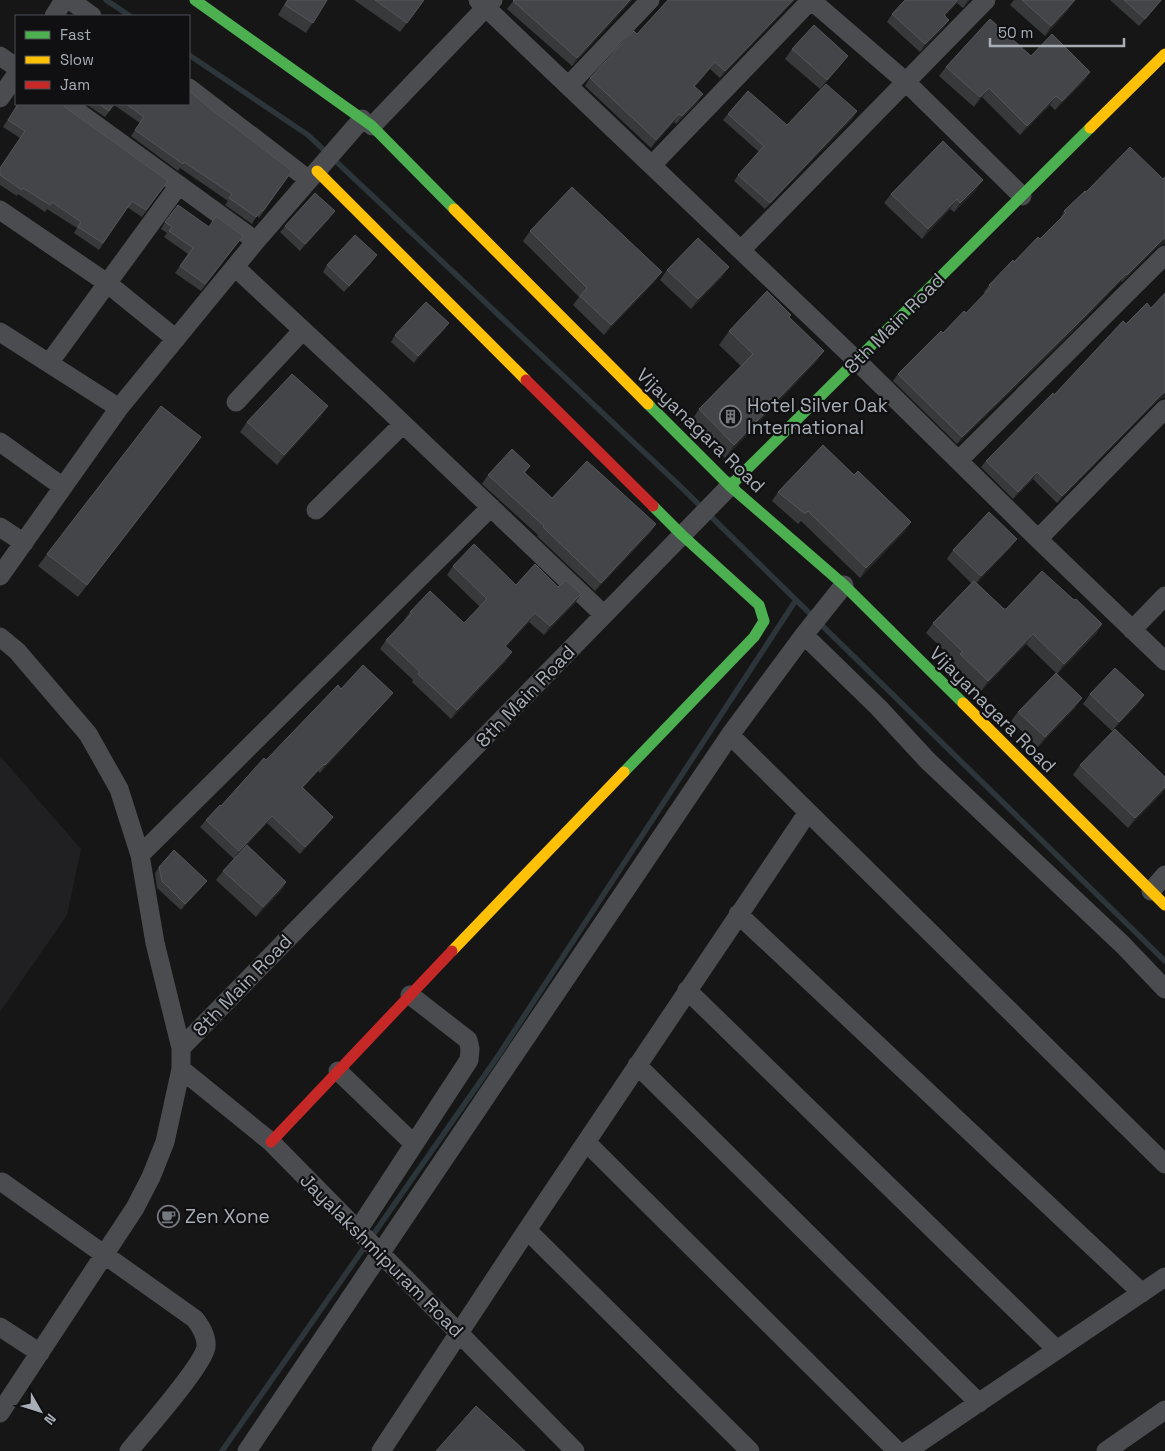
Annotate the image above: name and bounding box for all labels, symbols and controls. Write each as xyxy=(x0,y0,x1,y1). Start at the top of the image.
legend xyxy=(15,15,190,105)
scale bar xyxy=(990,15,1124,47)
text: 50 m xyxy=(998,23,1033,42)
text: Fast xyxy=(60,25,91,44)
text: Slow xyxy=(60,50,94,69)
text: Jam xyxy=(60,75,90,94)
street label: 8th Main Road xyxy=(839,268,950,379)
street label: Vijayanagara Road xyxy=(631,363,770,498)
place label: Hotel Silver Oak International xyxy=(747,393,888,440)
building icon: Hotel Silver Oak International xyxy=(719,404,743,428)
street label: 8th Main Road xyxy=(470,640,580,753)
street label: Vijayanagara Road xyxy=(924,641,1061,778)
street label: 8th Main Road xyxy=(187,929,297,1042)
street label: Jayalakshmipuram Road xyxy=(294,1168,469,1343)
cafe icon: Zen Xone xyxy=(157,1204,181,1228)
place label: Zen Xone xyxy=(185,1204,270,1229)
north arrow xyxy=(15,1386,65,1436)
text: N xyxy=(40,1410,60,1428)

